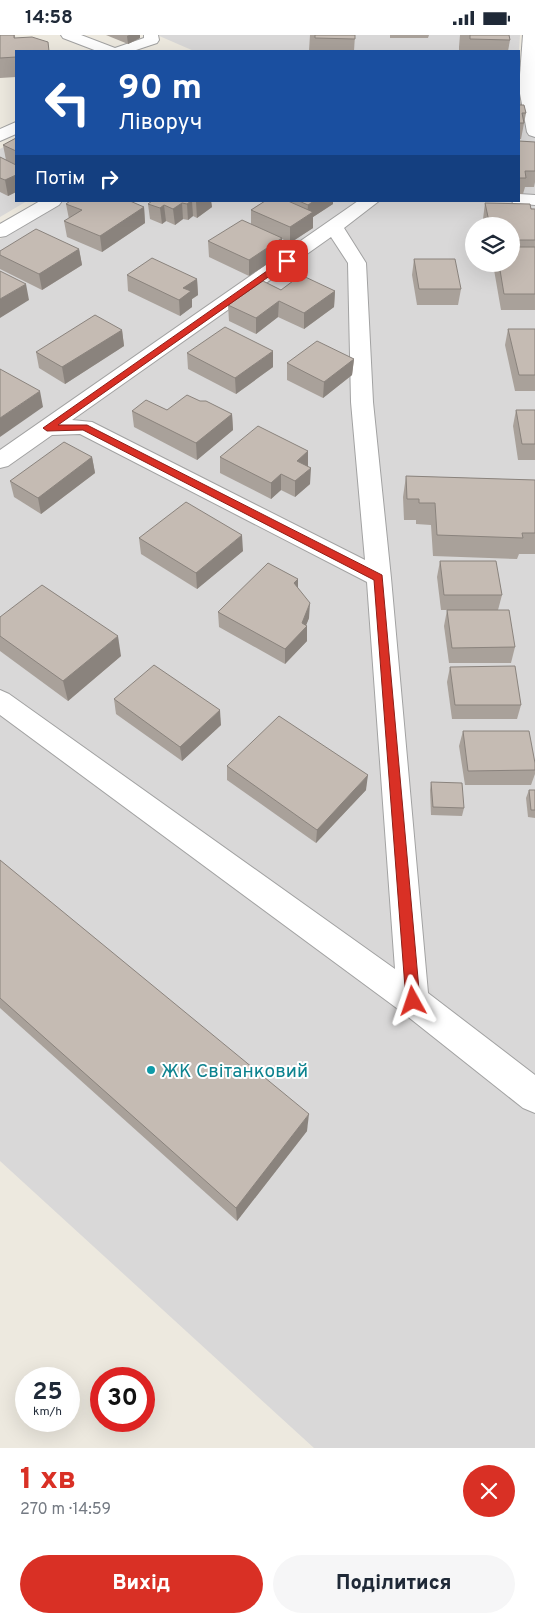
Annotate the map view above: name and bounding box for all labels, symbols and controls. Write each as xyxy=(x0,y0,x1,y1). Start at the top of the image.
text: 14:58 xyxy=(25,6,73,30)
text: 90 m xyxy=(118,67,202,111)
icon: left xyxy=(35,70,100,135)
text: Ліворуч xyxy=(118,110,202,137)
icon: right xyxy=(95,165,123,193)
text: Потім xyxy=(35,167,85,191)
map controls xyxy=(465,217,520,272)
button: layers xyxy=(465,217,520,272)
pin xyxy=(266,240,308,282)
icon: arrive xyxy=(273,247,301,275)
position arrow xyxy=(386,974,438,1026)
place label: ЖК Світанковий xyxy=(161,1060,308,1084)
marker: ЖК Світанковий xyxy=(145,1064,157,1076)
speed limit sign: 30 xyxy=(90,1367,155,1432)
text: 25 xyxy=(32,1377,63,1409)
text: km/h xyxy=(33,1404,62,1420)
text: 1 хв xyxy=(20,1462,76,1499)
button: close xyxy=(463,1465,515,1517)
text: 270 m · 14:59 xyxy=(20,1500,111,1520)
button: Вихід xyxy=(20,1555,263,1613)
button: Поділитися xyxy=(273,1555,515,1613)

